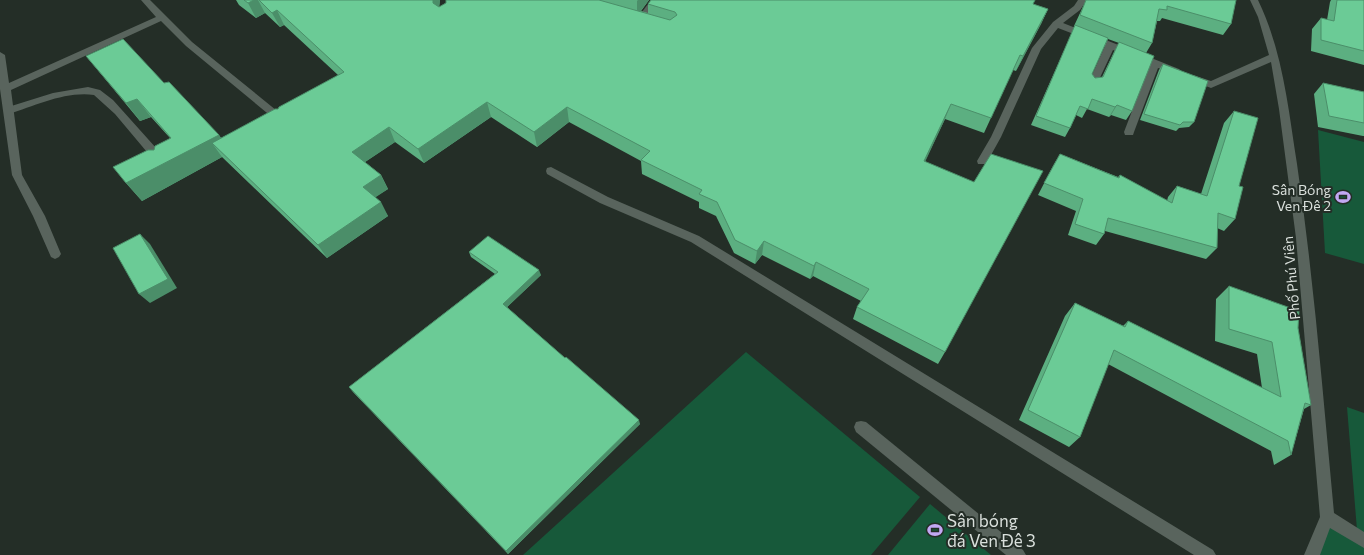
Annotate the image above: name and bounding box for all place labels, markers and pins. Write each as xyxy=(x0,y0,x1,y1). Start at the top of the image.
place label: Sân Bóng Ven Đê 2 xyxy=(1272,181,1331,214)
sports icon: Sân Bóng Ven Đê 2 xyxy=(1334,188,1352,206)
place label: Sân bóng đá Ven Đê 3 xyxy=(947,510,1036,551)
sports icon: Sân bóng đá Ven Đê 3 xyxy=(926,521,944,539)

